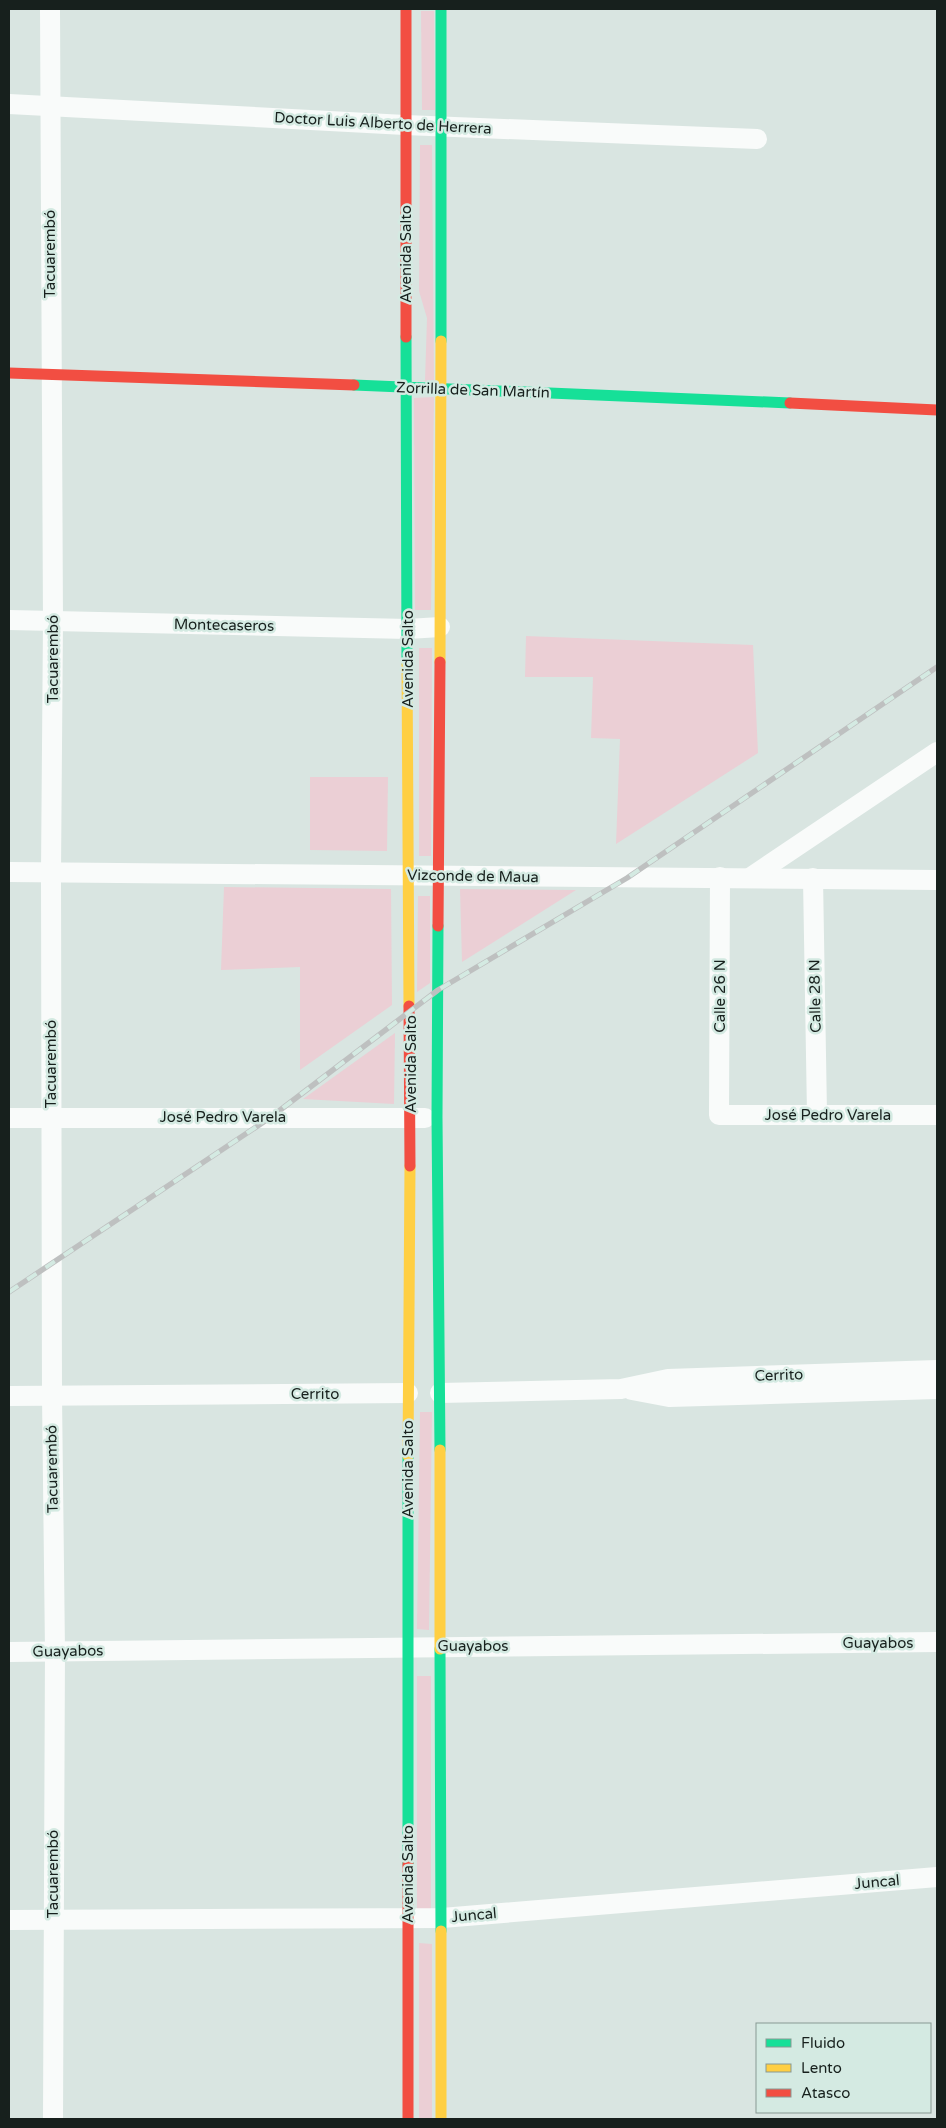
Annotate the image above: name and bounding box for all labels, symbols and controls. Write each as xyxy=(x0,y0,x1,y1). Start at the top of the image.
street label: Doctor Luis Alberto de Herrera xyxy=(274,108,492,138)
street label: Avenida Salto xyxy=(397,205,415,303)
street label: Tacuarembó xyxy=(41,210,59,298)
street label: Zorrilla de San Martín xyxy=(396,378,550,402)
street label: Avenida Salto xyxy=(399,610,417,708)
street label: Tacuarembó xyxy=(44,615,62,703)
street label: Montecaseros xyxy=(174,615,274,635)
street label: Vizconde de Maua xyxy=(407,866,539,886)
street label: Calle 26 N xyxy=(711,959,729,1033)
street label: Calle 28 N xyxy=(805,959,825,1033)
street label: Avenida Salto xyxy=(402,1015,420,1113)
street label: Tacuarembó xyxy=(42,1020,60,1108)
street label: José Pedro Varela xyxy=(765,1106,891,1124)
street label: José Pedro Varela xyxy=(160,1108,286,1126)
street label: Cerrito xyxy=(754,1365,804,1385)
street label: Cerrito xyxy=(291,1385,339,1403)
street label: Avenida Salto xyxy=(399,1420,417,1518)
street label: Tacuarembó xyxy=(42,1425,62,1513)
street label: Guayabos xyxy=(843,1634,913,1652)
street label: Guayabos xyxy=(438,1637,508,1655)
street label: Guayabos xyxy=(32,1641,104,1661)
street label: Avenida Salto xyxy=(399,1825,417,1923)
street label: Tacuarembó xyxy=(44,1830,62,1918)
street label: Juncal xyxy=(854,1871,900,1893)
street label: Juncal xyxy=(451,1904,497,1926)
legend xyxy=(756,2023,931,2113)
text: Fluido xyxy=(801,2034,845,2052)
text: Lento xyxy=(801,2059,842,2077)
text: Atasco xyxy=(801,2084,850,2102)

